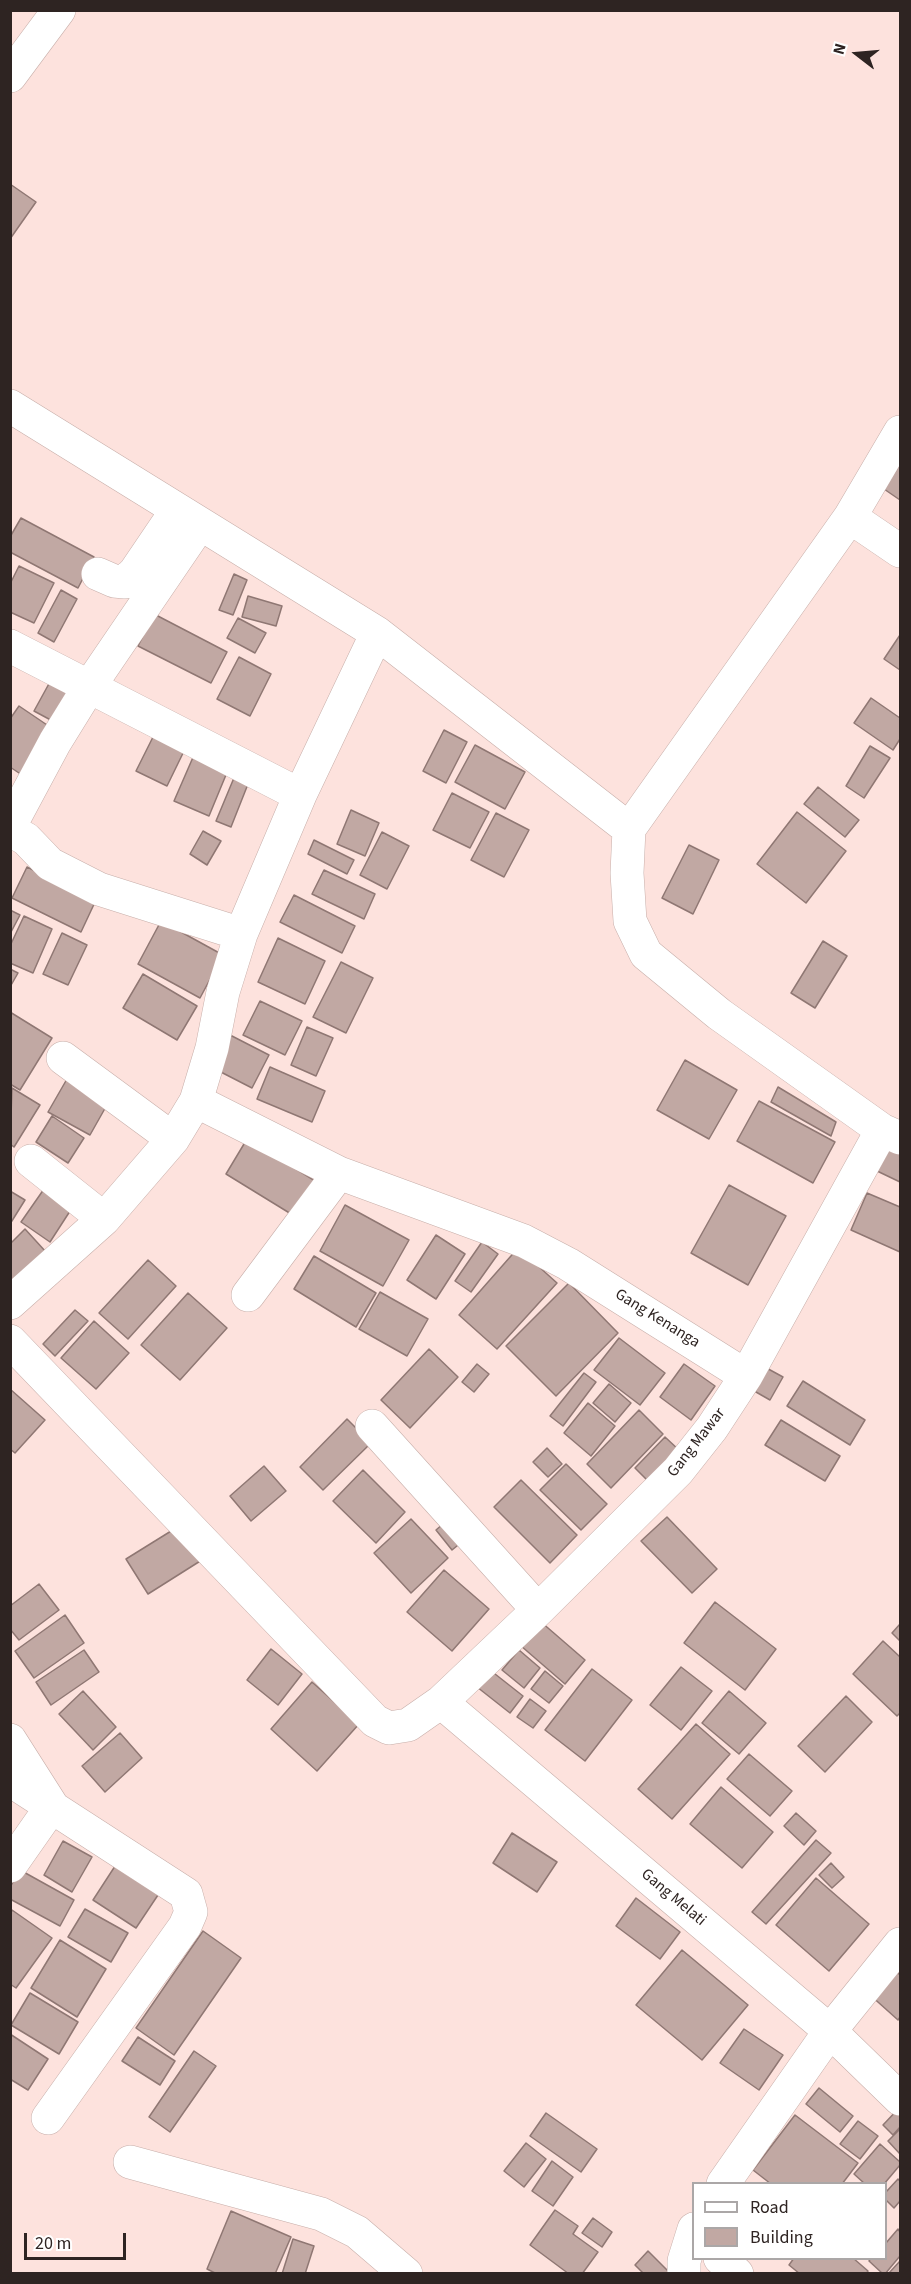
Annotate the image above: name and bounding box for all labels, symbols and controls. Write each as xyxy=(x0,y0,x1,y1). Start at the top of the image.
north arrow xyxy=(827,24,887,84)
text: N xyxy=(828,41,852,57)
street label: Gang Kenanga xyxy=(611,1285,703,1353)
street label: Gang Mawar xyxy=(664,1405,730,1481)
street label: Gang Melati xyxy=(637,1865,709,1931)
legend xyxy=(692,2182,887,2260)
text: Road xyxy=(750,2195,789,2220)
scale bar xyxy=(27,2221,129,2259)
text: Building xyxy=(750,2225,813,2250)
text: 20 m xyxy=(35,2231,71,2256)

